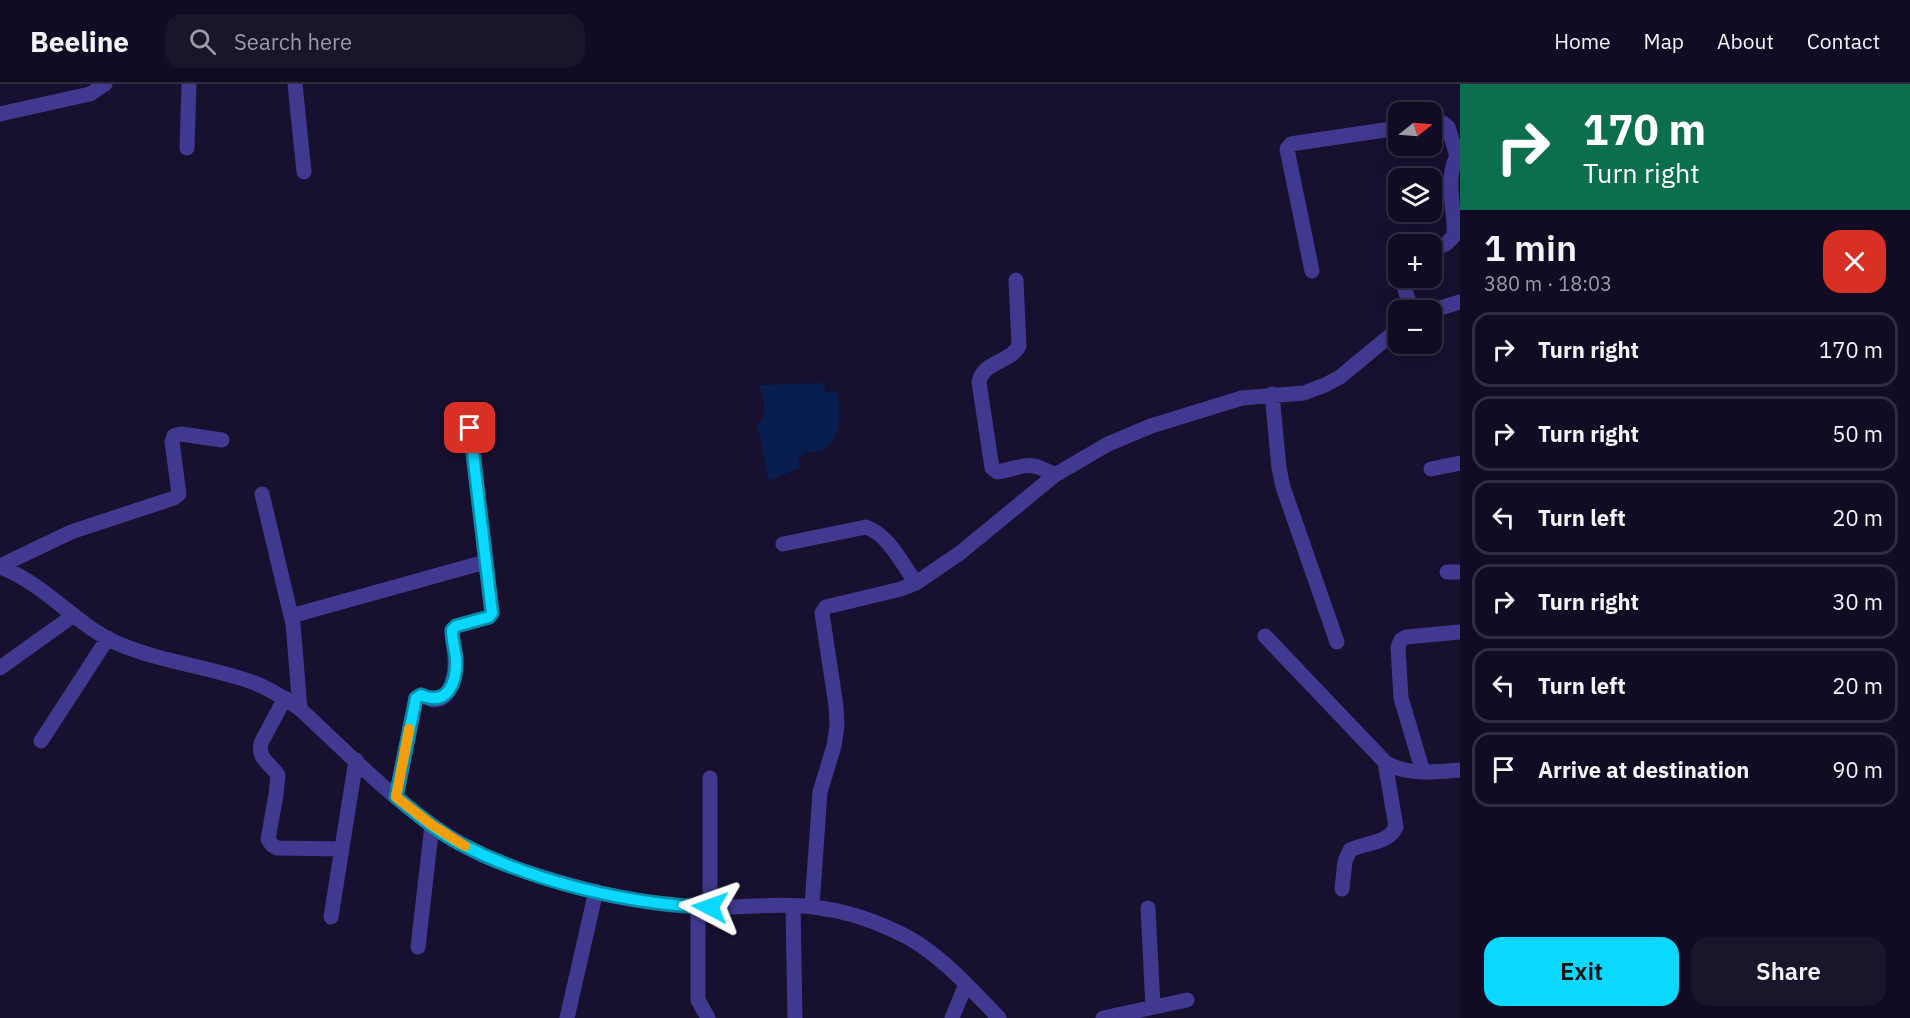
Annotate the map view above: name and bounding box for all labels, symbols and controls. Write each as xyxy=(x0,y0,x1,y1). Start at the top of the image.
search box xyxy=(165,14,585,68)
text: Beeline xyxy=(30,23,129,60)
icon: search xyxy=(186,25,219,58)
text: Search here xyxy=(234,27,352,56)
text: Home xyxy=(1554,27,1611,55)
text: Map xyxy=(1644,27,1684,55)
text: About xyxy=(1717,27,1774,55)
text: Contact xyxy=(1807,27,1880,55)
north arrow xyxy=(1388,102,1442,156)
map controls xyxy=(1388,102,1442,354)
text: 170 m xyxy=(1583,102,1706,157)
icon: right xyxy=(1484,108,1562,186)
text: Turn right xyxy=(1583,155,1700,190)
button: layers xyxy=(1388,168,1442,222)
text: 1 min xyxy=(1484,224,1577,271)
button: close xyxy=(1823,230,1886,293)
button: + xyxy=(1388,234,1442,288)
text: 380 m · 18:03 xyxy=(1484,270,1612,297)
button: − xyxy=(1388,300,1442,354)
icon: right xyxy=(1487,333,1520,366)
text: Turn right xyxy=(1538,335,1639,364)
text: 170 m xyxy=(1819,335,1883,364)
pin xyxy=(444,402,495,453)
icon: arrive xyxy=(453,411,486,444)
icon: right xyxy=(1487,417,1520,450)
text: Turn right xyxy=(1538,419,1639,448)
text: 50 m xyxy=(1832,419,1883,448)
icon: left xyxy=(1487,501,1520,534)
text: Turn left xyxy=(1538,503,1626,532)
text: 20 m xyxy=(1832,503,1883,532)
icon: right xyxy=(1487,585,1520,618)
text: Turn right xyxy=(1538,587,1639,616)
text: 30 m xyxy=(1832,587,1883,616)
icon: left xyxy=(1487,669,1520,702)
text: Turn left xyxy=(1538,671,1626,700)
text: 20 m xyxy=(1832,671,1883,700)
icon: arrive xyxy=(1487,753,1520,786)
text: Arrive at destination xyxy=(1538,755,1749,784)
text: 90 m xyxy=(1832,755,1883,784)
position arrow xyxy=(678,875,742,939)
button: Exit xyxy=(1484,937,1679,1006)
button: Share xyxy=(1691,937,1886,1006)

